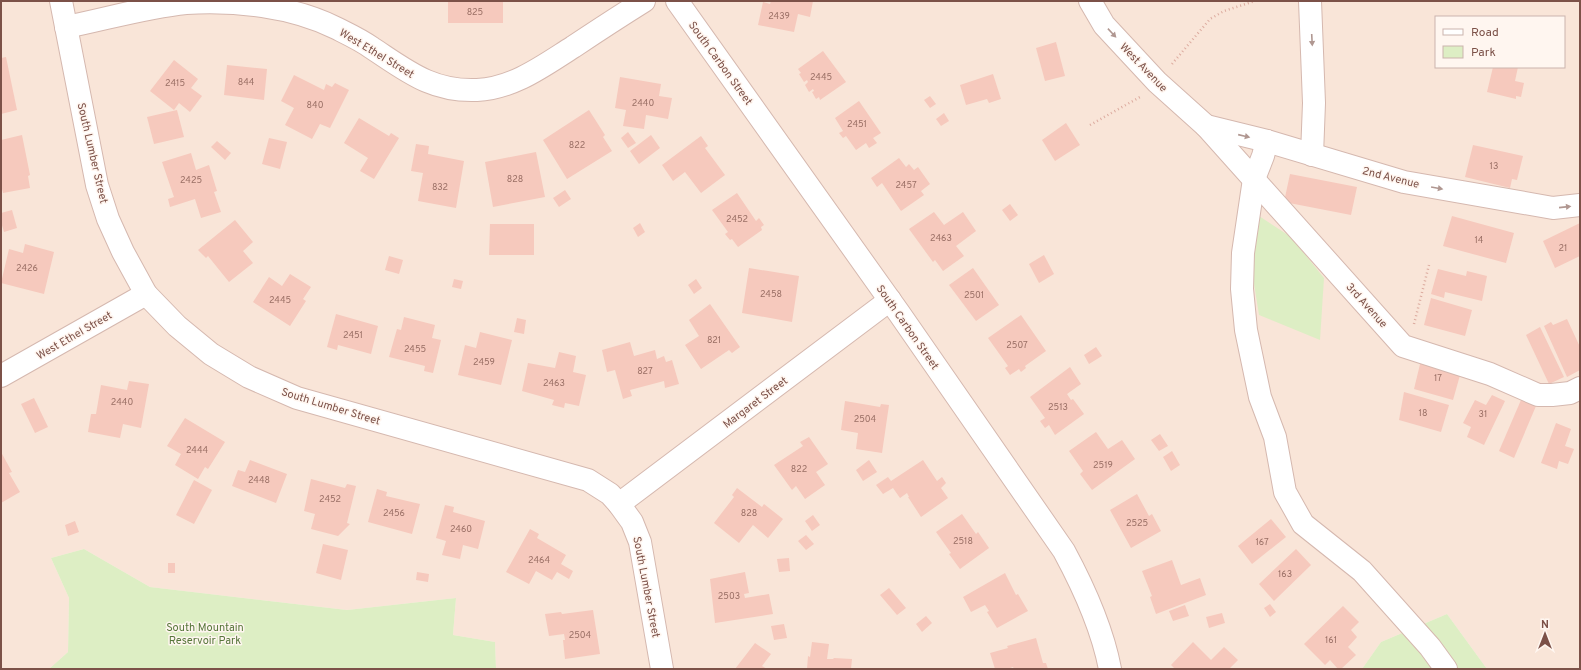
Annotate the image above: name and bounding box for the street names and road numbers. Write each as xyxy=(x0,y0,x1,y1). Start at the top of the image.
street label: South Carbon Street xyxy=(685,19,755,108)
street label: West Ethel Street xyxy=(336,26,417,82)
street label: West Avenue xyxy=(1116,40,1170,95)
street label: South Lumber Street xyxy=(74,102,110,205)
street label: 2nd Avenue xyxy=(1361,164,1421,192)
street label: 3rd Avenue xyxy=(1342,280,1390,331)
street label: South Carbon Street xyxy=(873,283,942,373)
street label: West Ethel Street xyxy=(34,309,115,363)
street label: Margaret Street xyxy=(720,374,791,432)
street label: South Lumber Street xyxy=(280,385,382,429)
street label: South Lumber Street xyxy=(629,535,663,639)

